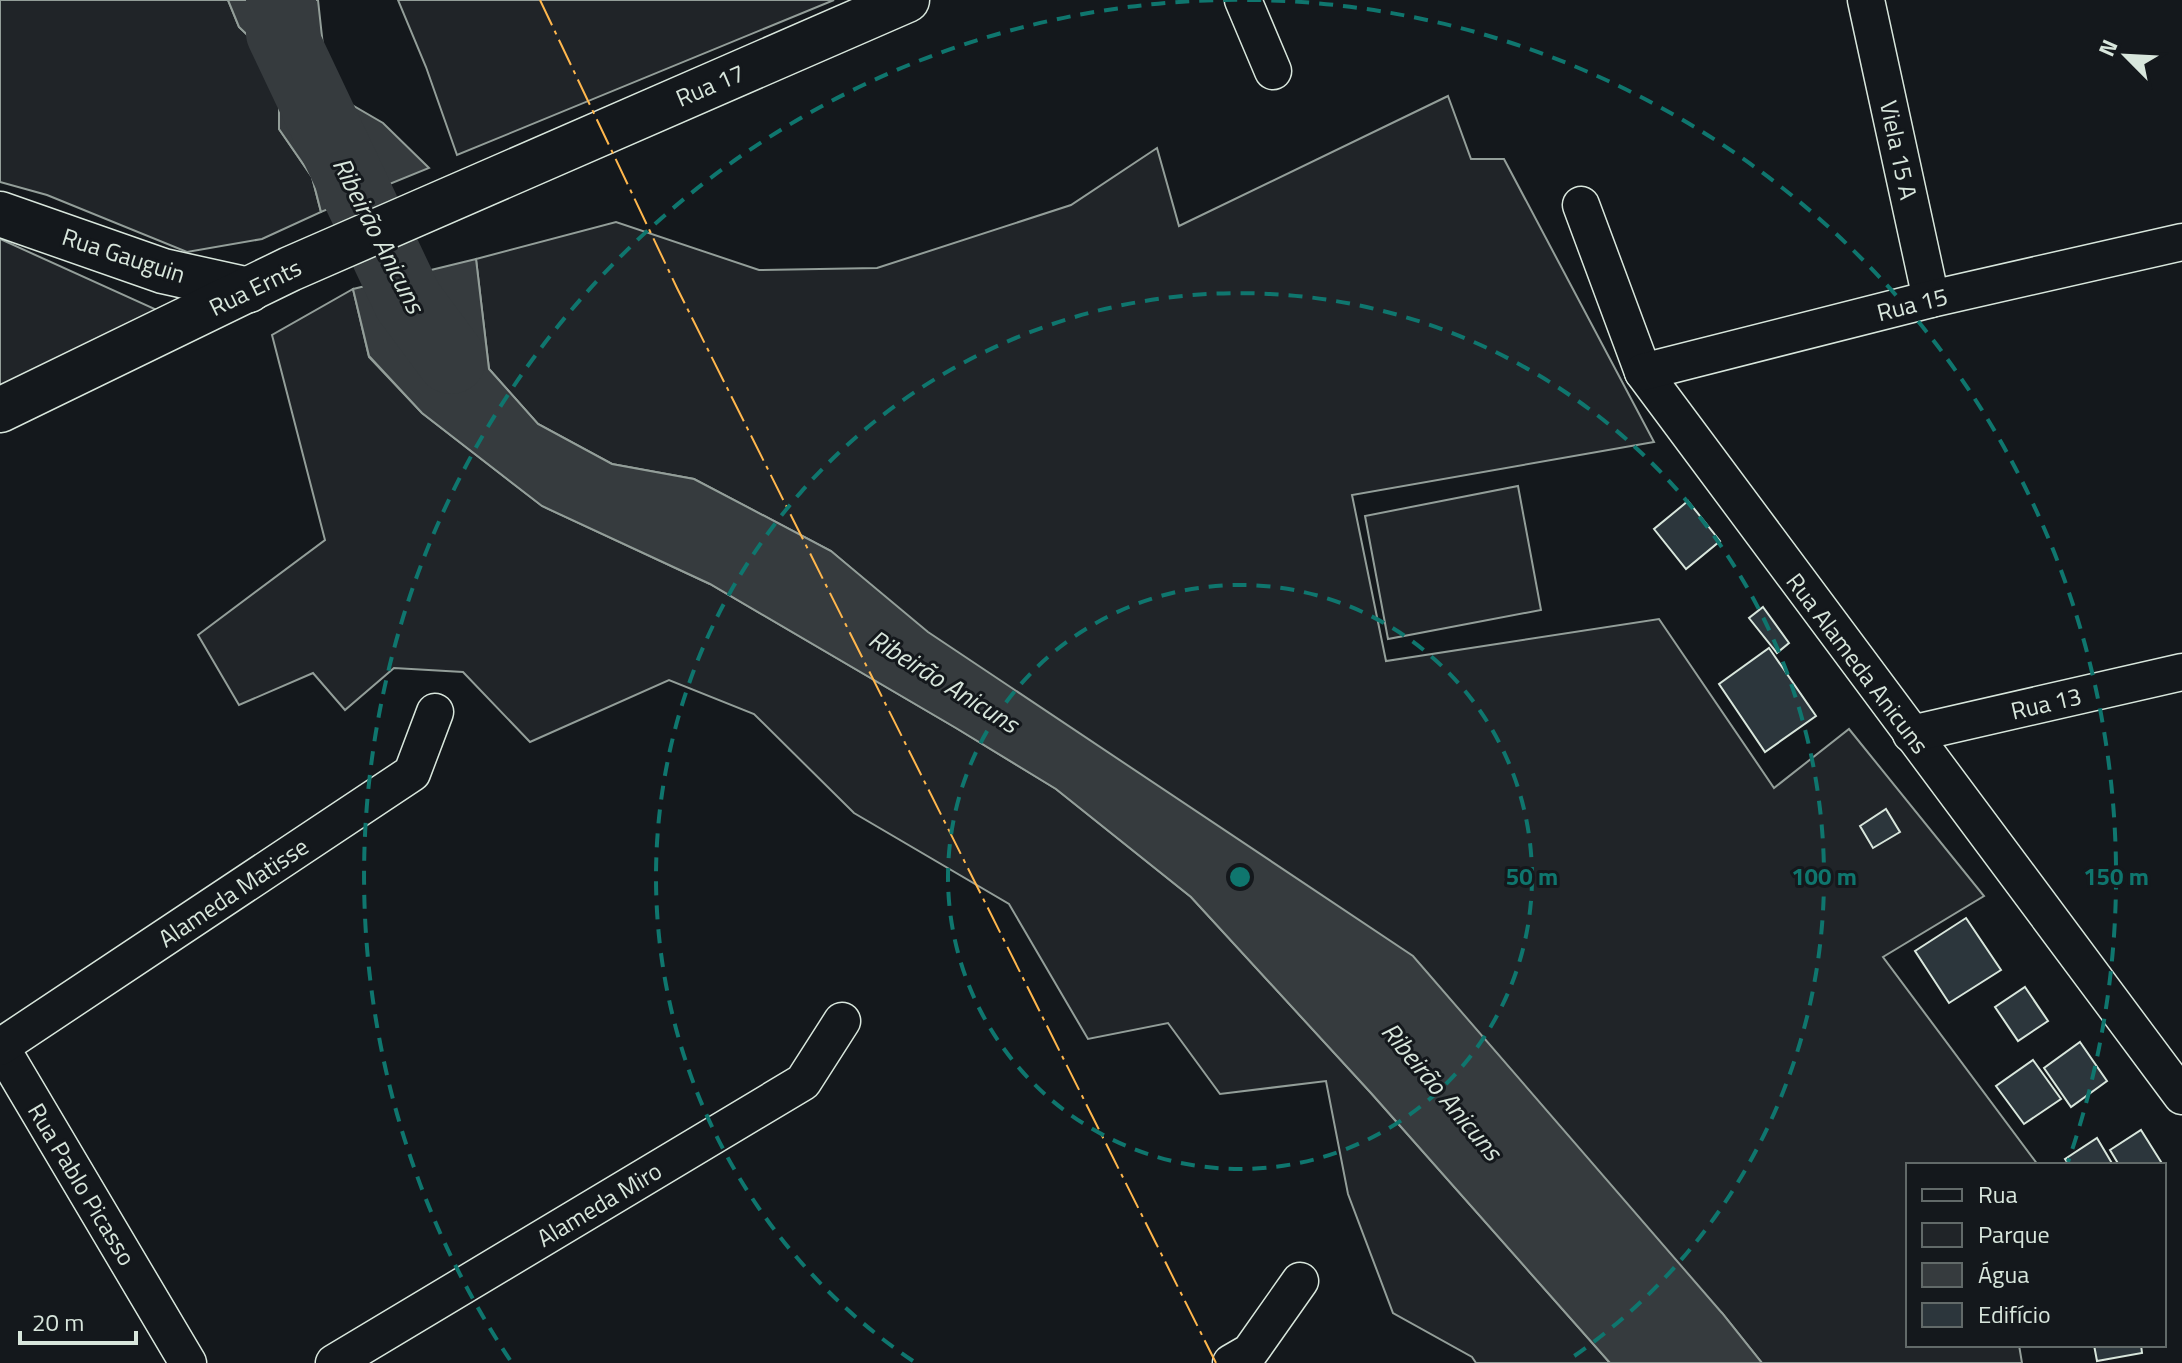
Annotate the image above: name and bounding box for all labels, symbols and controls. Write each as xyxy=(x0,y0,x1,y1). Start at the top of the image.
north arrow xyxy=(2086,16,2166,96)
text: N xyxy=(2089,34,2126,62)
street label: Rua 17 xyxy=(670,54,750,116)
street label: Viela 15 A xyxy=(1871,97,1927,203)
water label: Ribeirão Anicuns xyxy=(323,150,436,321)
street label: Rua Gauguin xyxy=(58,218,190,292)
street label: Rua Ernts xyxy=(203,249,307,325)
street label: Rua 15 xyxy=(1873,278,1951,330)
street label: Rua Alameda Anicuns xyxy=(1778,565,1938,761)
water label: Ribeirão Anicuns xyxy=(862,619,1028,744)
street label: Rua 13 xyxy=(2007,677,2085,729)
street label: Alameda Matisse xyxy=(151,828,315,956)
text: 50 m xyxy=(1506,858,1558,894)
text: 100 m xyxy=(1791,858,1857,894)
text: 150 m xyxy=(2083,858,2149,894)
centre of rings xyxy=(1226,863,1254,891)
water label: Ribeirão Anicuns xyxy=(1372,1013,1513,1170)
street label: Rua Pablo Picasso xyxy=(19,1096,145,1272)
street label: Alameda Miro xyxy=(530,1152,668,1256)
legend xyxy=(1906,1163,2166,1347)
text: Rua xyxy=(1978,1176,2017,1212)
text: Parque xyxy=(1978,1216,2050,1252)
text: Água xyxy=(1978,1256,2029,1292)
scale bar xyxy=(20,1295,136,1345)
text: Edifício xyxy=(1978,1296,2051,1332)
text: 20 m xyxy=(32,1304,84,1340)

